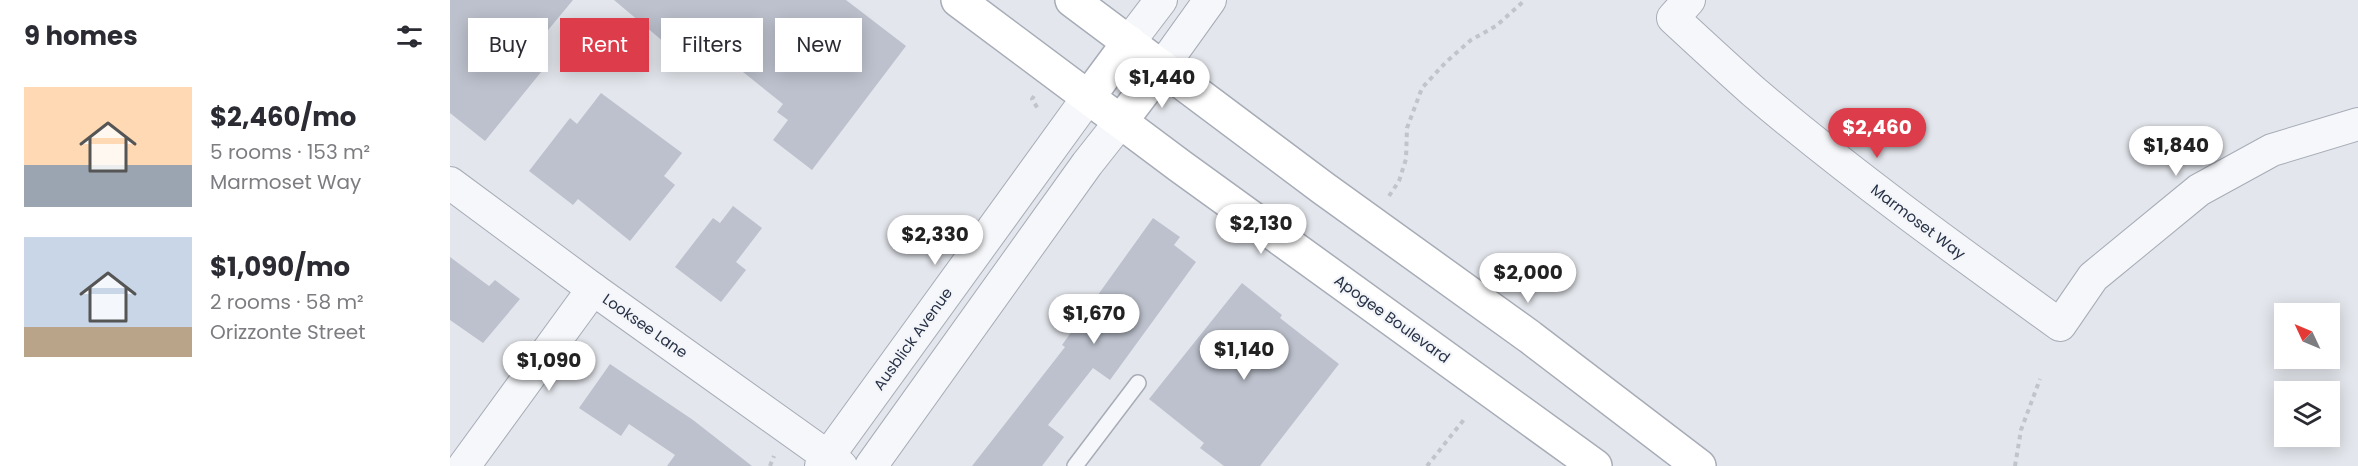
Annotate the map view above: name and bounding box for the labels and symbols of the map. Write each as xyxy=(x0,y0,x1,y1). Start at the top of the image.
pin: $1,440 xyxy=(1113,58,1211,109)
pin: $2,460 xyxy=(1828,108,1926,159)
pin: $1,840 xyxy=(2127,126,2225,177)
street label: Marmoset Way xyxy=(1867,179,1970,264)
pin: $2,130 xyxy=(1212,204,1310,255)
pin: $2,330 xyxy=(886,215,984,266)
pin: $2,000 xyxy=(1479,253,1577,304)
street label: Apogee Boulevard xyxy=(1330,269,1454,368)
street label: Ausblick Avenue xyxy=(868,283,957,394)
street label: Looksee Lane xyxy=(599,288,692,363)
pin: $1,670 xyxy=(1045,294,1143,345)
north arrow xyxy=(2274,303,2340,369)
pin: $1,140 xyxy=(1195,330,1293,381)
pin: $1,090 xyxy=(500,341,598,392)

